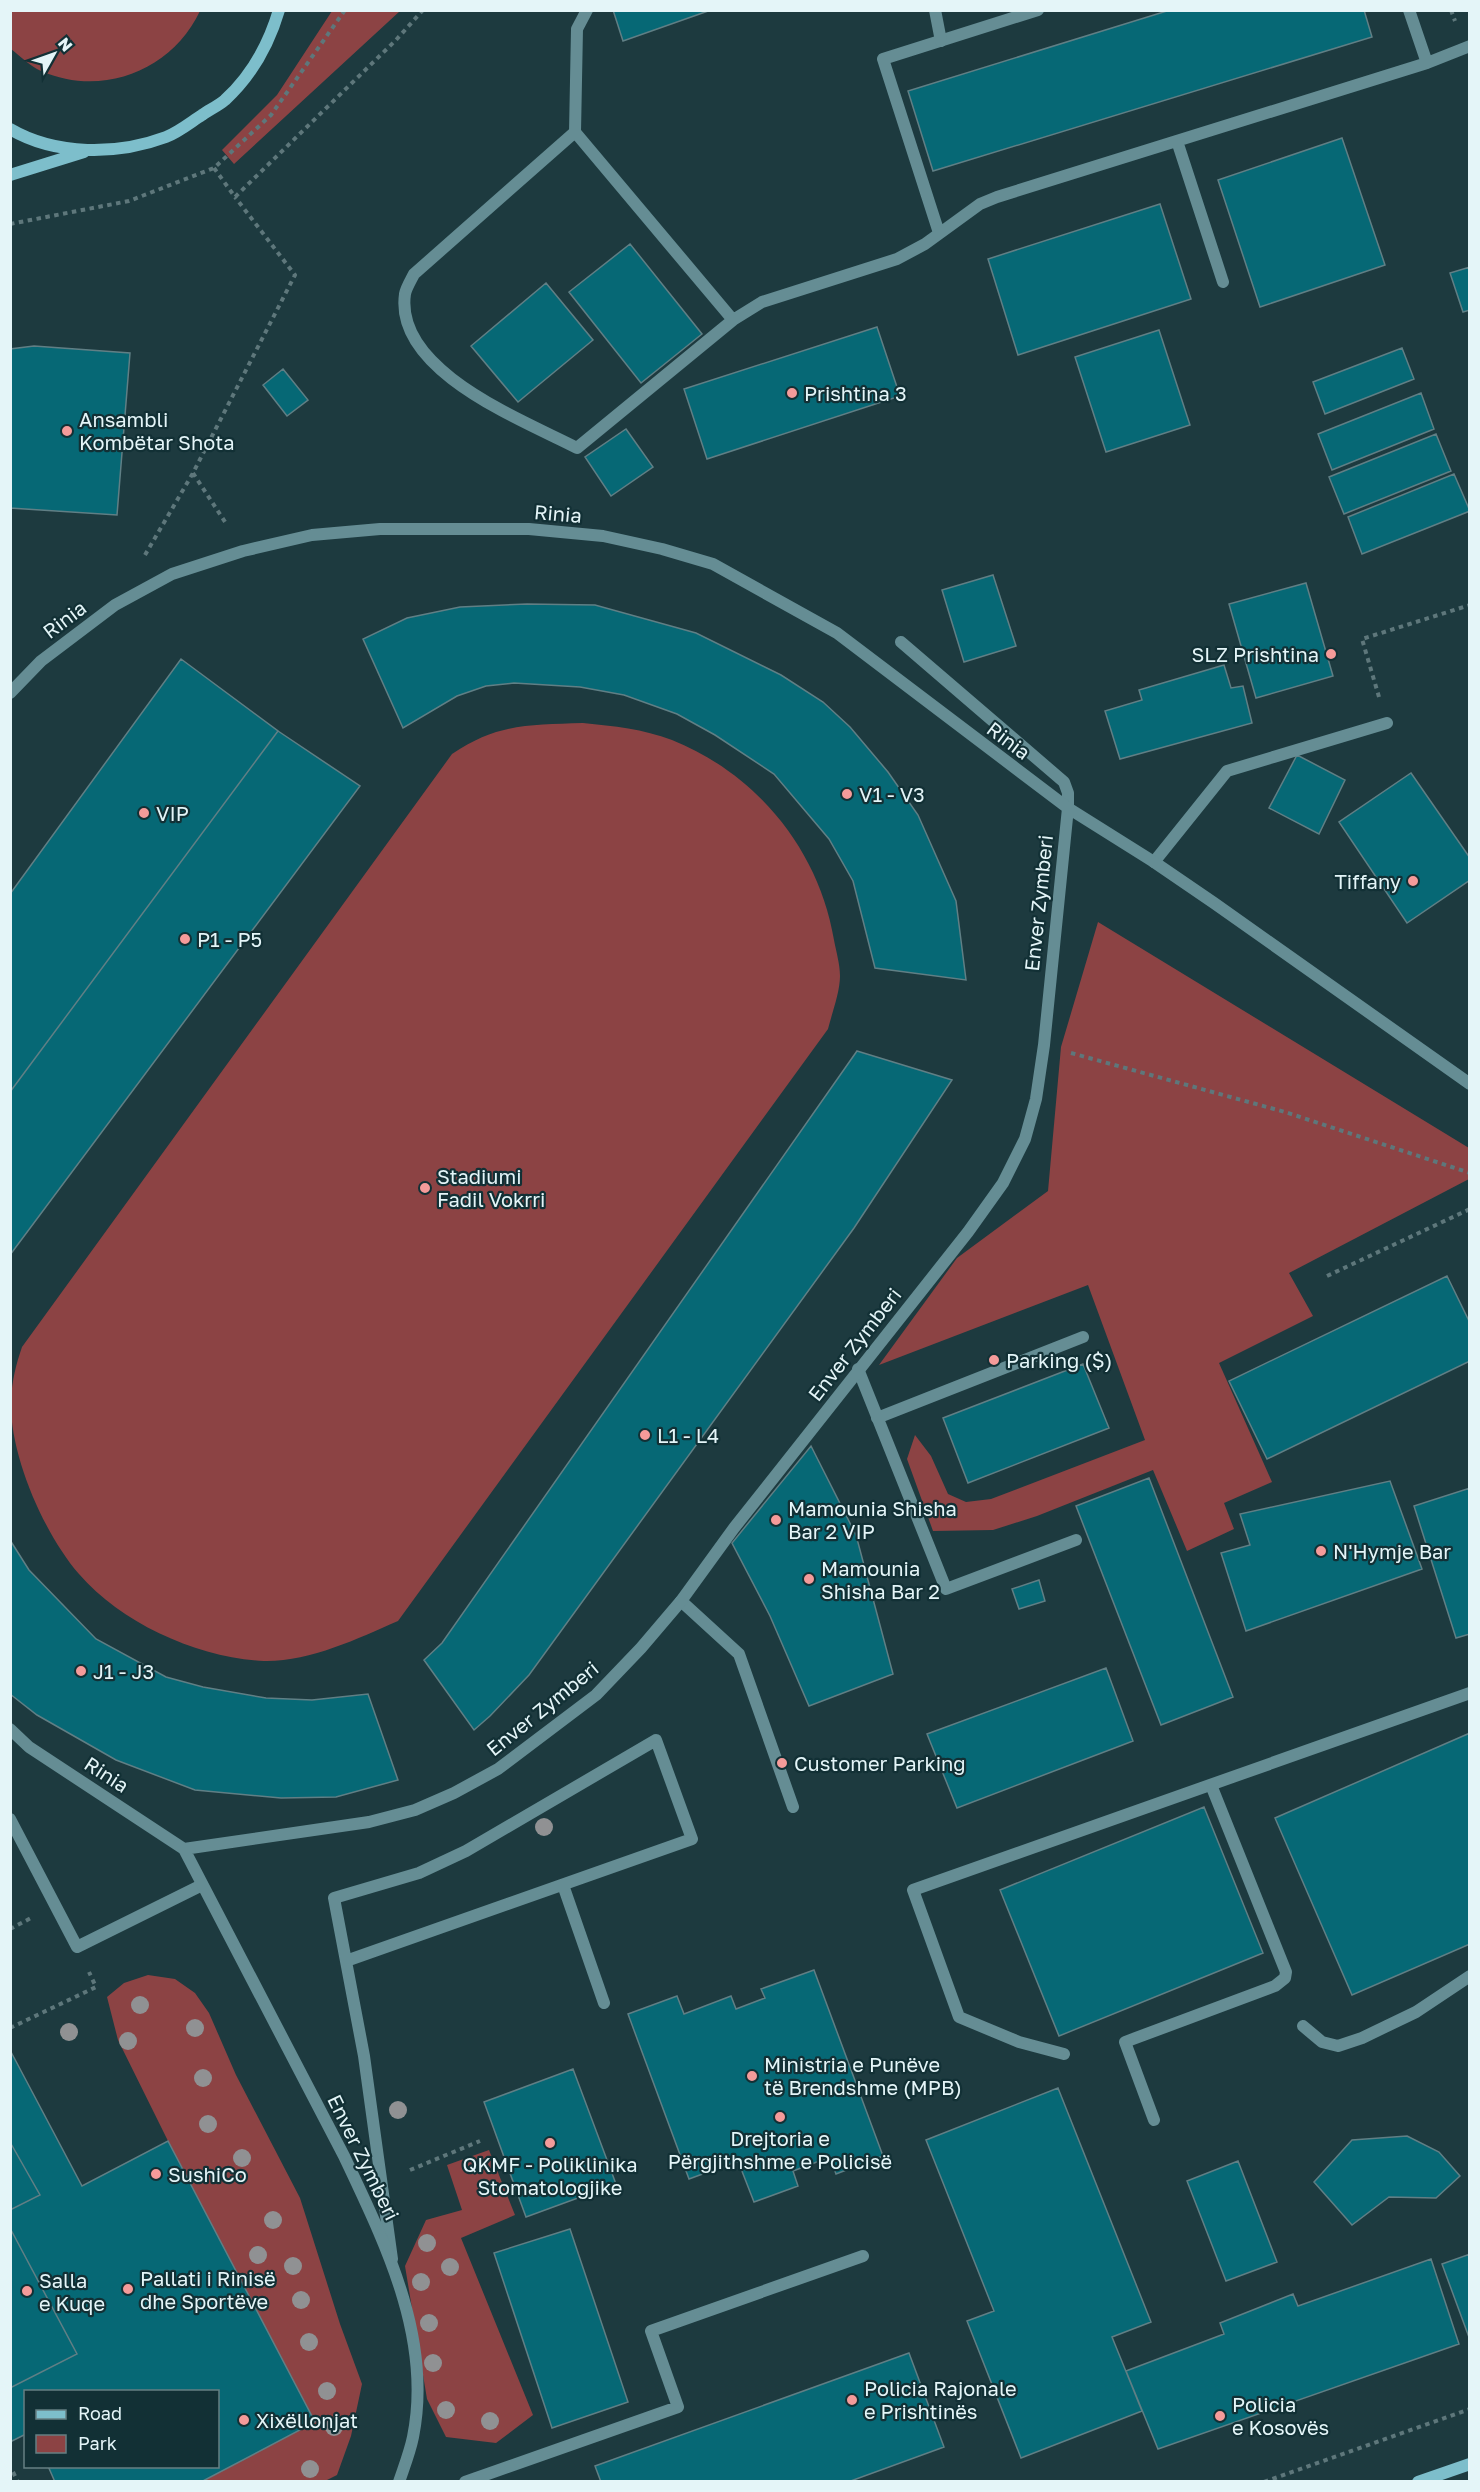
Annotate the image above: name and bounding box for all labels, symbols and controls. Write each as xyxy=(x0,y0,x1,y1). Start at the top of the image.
north arrow xyxy=(24,24,84,84)
text: N xyxy=(54,33,77,55)
place label: Prishtina 3 xyxy=(804,381,907,405)
marker: Prishtina 3 xyxy=(785,386,799,400)
place label: Ansambli Kombëtar Shota xyxy=(79,407,235,454)
marker: Ansambli Kombëtar Shota xyxy=(60,424,74,438)
street label: Rinia xyxy=(533,499,583,527)
street label: Rinia xyxy=(38,595,90,643)
place label: SLZ Prishtina xyxy=(1191,642,1319,666)
marker: SLZ Prishtina xyxy=(1324,647,1338,661)
street label: Rinia xyxy=(983,716,1035,764)
place label: V1 - V3 xyxy=(859,782,925,806)
marker: V1 - V3 xyxy=(840,787,854,801)
place label: VIP xyxy=(156,801,189,825)
marker: VIP xyxy=(137,806,151,820)
street label: Enver Zymberi xyxy=(1019,834,1057,972)
place label: Tiffany xyxy=(1334,869,1401,893)
marker: Tiffany xyxy=(1406,874,1420,888)
place label: P1 - P5 xyxy=(197,927,262,951)
marker: P1 - P5 xyxy=(178,932,192,946)
place label: Stadiumi Fadil Vokrri xyxy=(437,1164,545,1211)
marker: Stadiumi Fadil Vokrri xyxy=(418,1181,432,1195)
street label: Enver Zymberi xyxy=(802,1283,906,1405)
place label: Parking ($) xyxy=(1006,1348,1112,1372)
marker: Parking ($) xyxy=(987,1353,1001,1367)
place label: L1 - L4 xyxy=(657,1423,719,1447)
marker: L1 - L4 xyxy=(638,1428,652,1442)
place label: Mamounia Shisha Bar 2 VIP xyxy=(788,1496,957,1543)
marker: Mamounia Shisha Bar 2 VIP xyxy=(769,1513,783,1527)
place label: N'Hymje Bar xyxy=(1333,1539,1451,1563)
marker: N'Hymje Bar xyxy=(1314,1544,1328,1558)
place label: Mamounia Shisha Bar 2 xyxy=(821,1556,940,1603)
marker: Mamounia Shisha Bar 2 xyxy=(802,1572,816,1586)
street label: Enver Zymberi xyxy=(481,1656,603,1760)
place label: J1 - J3 xyxy=(93,1659,154,1683)
marker: J1 - J3 xyxy=(74,1664,88,1678)
street label: Rinia xyxy=(80,1751,134,1797)
place label: Customer Parking xyxy=(794,1751,966,1775)
marker: Customer Parking xyxy=(775,1756,789,1770)
place label: Ministria e Punëve të Brendshme (MPB) xyxy=(764,2052,962,2099)
marker: Ministria e Punëve të Brendshme (MPB) xyxy=(745,2069,759,2083)
street label: Enver Zymberi xyxy=(323,2090,405,2224)
marker: Drejtoria e Përgjithshme e Policisë xyxy=(773,2110,787,2124)
place label: Drejtoria e Përgjithshme e Policisë xyxy=(668,2126,892,2173)
marker: QKMF - Poliklinika Stomatologjike xyxy=(543,2136,557,2150)
place label: QKMF - Poliklinika Stomatologjike xyxy=(462,2152,638,2199)
place label: SushiCo xyxy=(168,2162,247,2186)
marker: SushiCo xyxy=(149,2167,163,2181)
place label: Pallati i Rinisë dhe Sportëve xyxy=(140,2266,276,2313)
place label: Salla e Kuqe xyxy=(39,2268,105,2315)
marker: Pallati i Rinisë dhe Sportëve xyxy=(121,2282,135,2296)
marker: Salla e Kuqe xyxy=(20,2284,34,2298)
place label: Policia Rajonale e Prishtinës xyxy=(864,2376,1017,2423)
legend xyxy=(24,2390,219,2468)
place label: Policia e Kosovës xyxy=(1232,2392,1329,2439)
marker: Policia Rajonale e Prishtinës xyxy=(845,2393,859,2407)
text: Road xyxy=(78,2402,122,2424)
place label: Xixëllonjat xyxy=(256,2408,358,2432)
marker: Policia e Kosovës xyxy=(1213,2409,1227,2423)
marker: Xixëllonjat xyxy=(237,2413,251,2427)
text: Park xyxy=(78,2432,117,2454)

